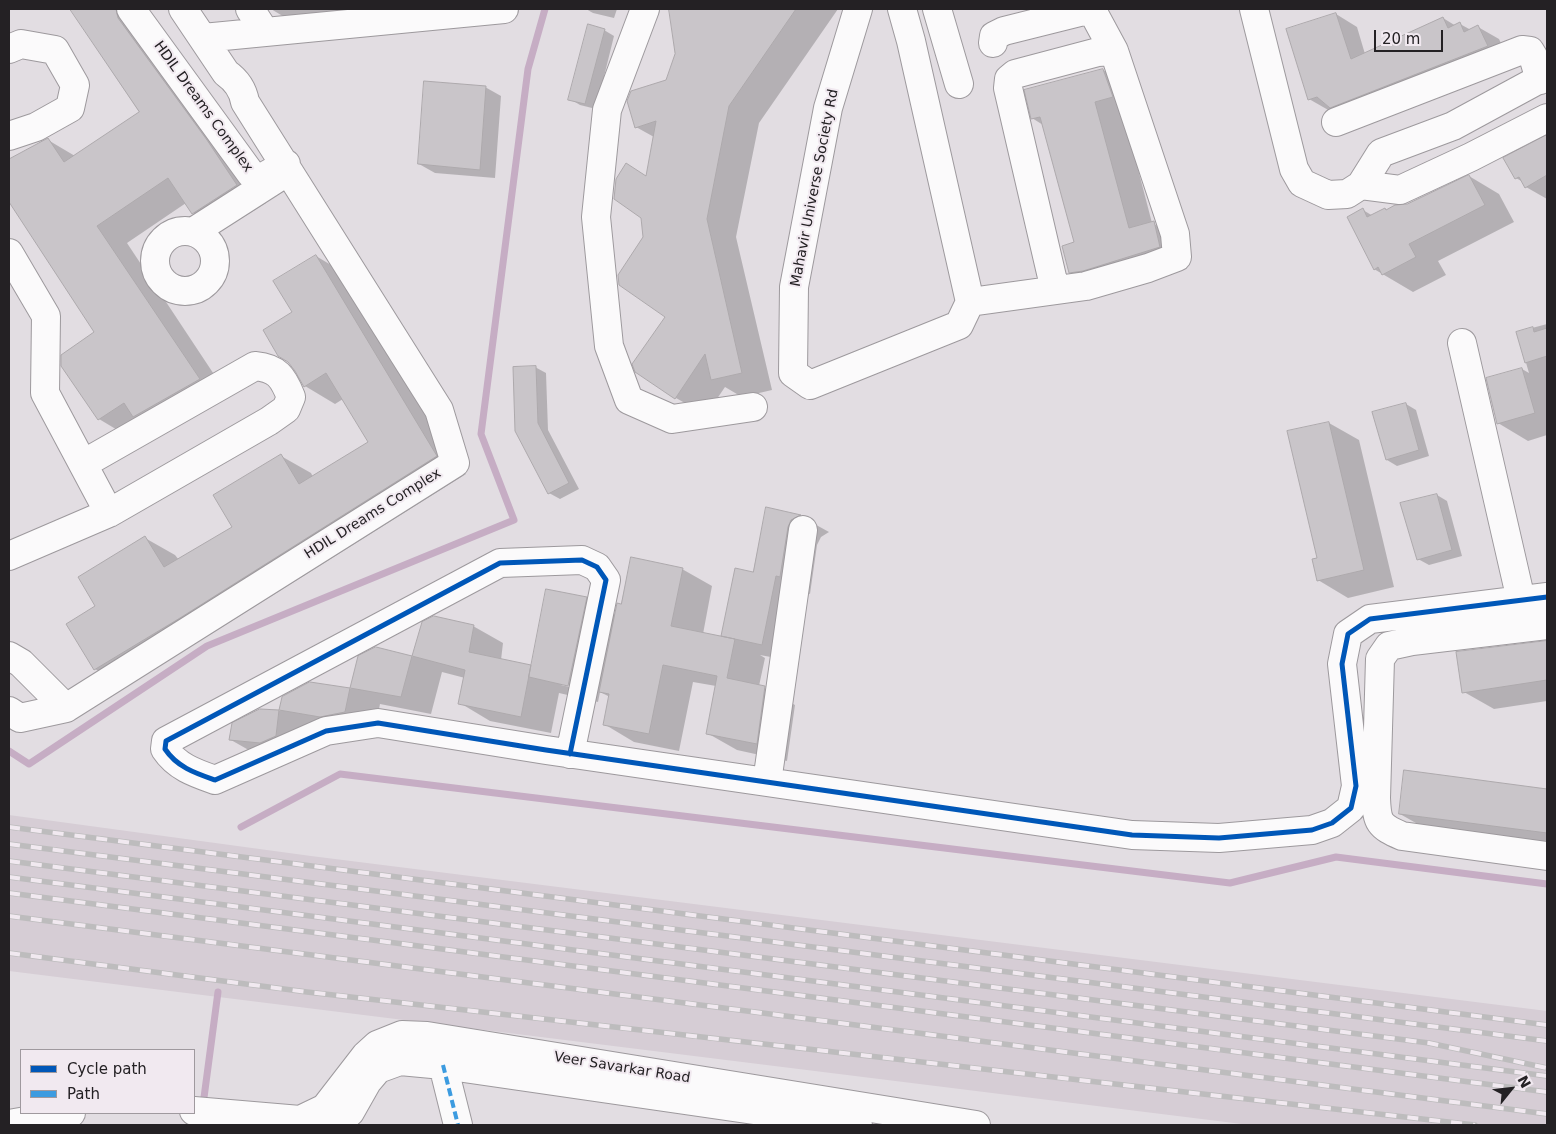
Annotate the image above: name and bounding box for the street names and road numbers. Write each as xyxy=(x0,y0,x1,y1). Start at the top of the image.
street label: HDIL Dreams Complex xyxy=(150,38,256,176)
street label: Mahavir Universe Society Rd xyxy=(788,88,842,288)
street label: HDIL Dreams Complex xyxy=(302,465,444,563)
street label: Veer Savarkar Road xyxy=(553,1049,691,1087)

